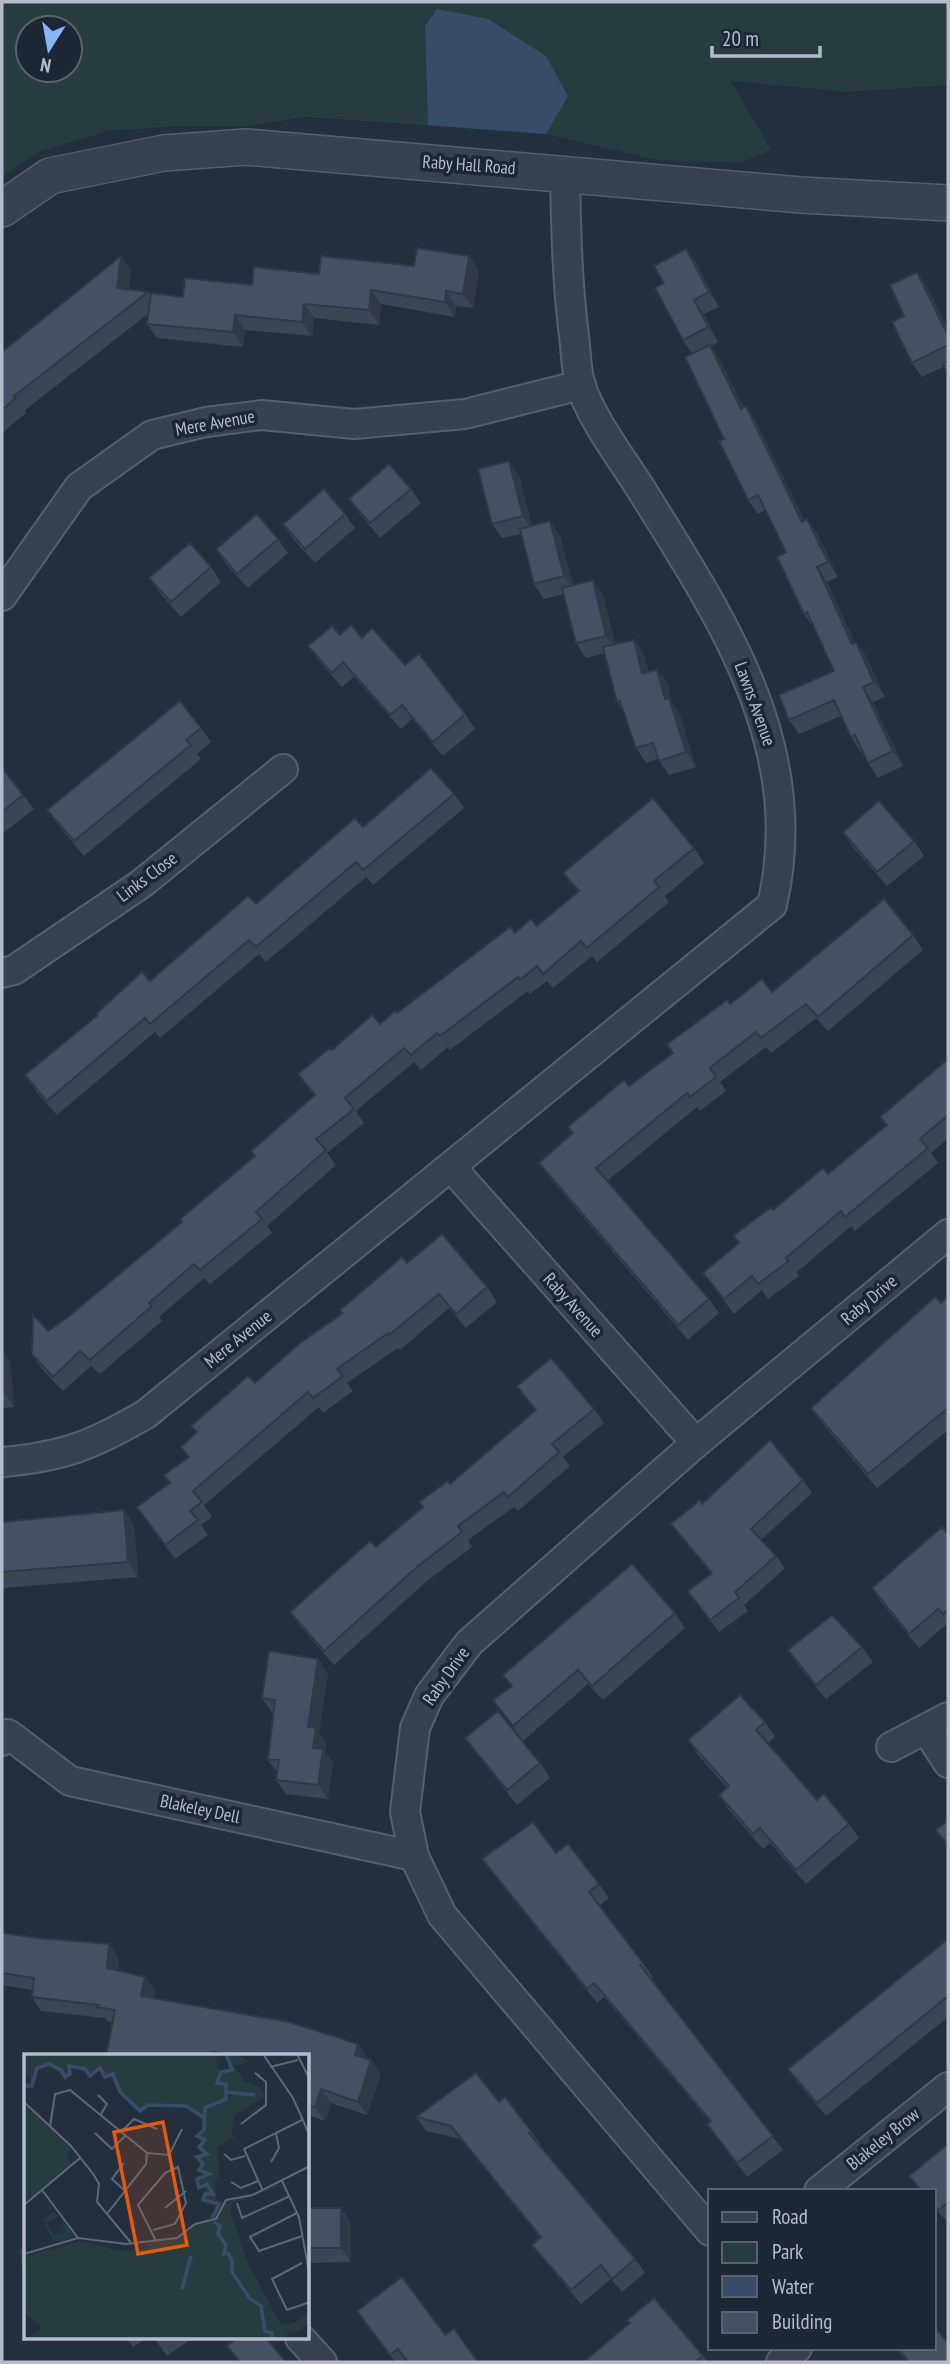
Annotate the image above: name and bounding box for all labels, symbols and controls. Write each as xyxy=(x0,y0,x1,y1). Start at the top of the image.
north arrow xyxy=(14,14,84,84)
scale bar xyxy=(712,14,820,58)
text: 20 m xyxy=(722,25,759,52)
text: N xyxy=(38,53,53,78)
street label: Raby Hall Road xyxy=(422,150,516,179)
street label: Mere Avenue xyxy=(173,404,256,441)
street label: Lawns Avenue xyxy=(730,659,781,749)
street label: Links Close xyxy=(112,846,182,907)
street label: Raby Avenue xyxy=(539,1268,608,1342)
street label: Raby Drive xyxy=(836,1270,901,1330)
street label: Mere Avenue xyxy=(199,1304,276,1373)
street label: Raby Drive xyxy=(417,1642,474,1709)
street label: Blakeley Dell xyxy=(158,1789,243,1828)
inset map xyxy=(24,2054,310,2340)
street label: Blakeley Brow xyxy=(842,2102,924,2175)
legend xyxy=(708,2189,936,2350)
text: Road xyxy=(772,2203,808,2230)
text: Park xyxy=(772,2238,803,2265)
text: Water xyxy=(772,2273,814,2300)
text: Building xyxy=(772,2308,832,2335)

